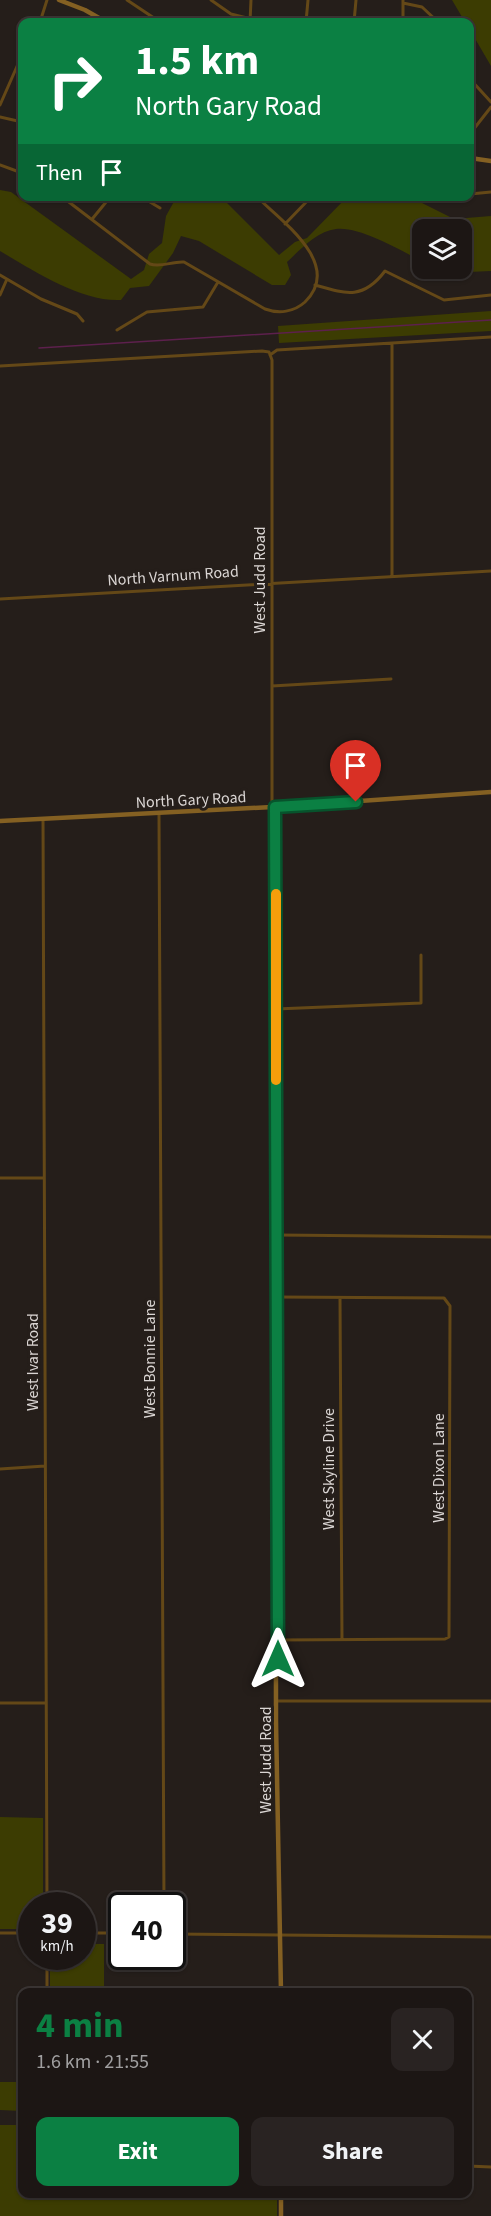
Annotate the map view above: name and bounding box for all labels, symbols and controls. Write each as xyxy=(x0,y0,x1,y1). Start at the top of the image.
text: 1.5 km xyxy=(135,31,259,91)
icon: right xyxy=(36,42,114,120)
text: North Gary Road xyxy=(135,87,322,126)
icon: arrive xyxy=(95,156,128,189)
text: Then xyxy=(36,157,83,189)
map controls xyxy=(412,219,472,279)
button: layers xyxy=(412,219,472,279)
street label: West Judd Road xyxy=(249,526,271,634)
street label: North Varnum Road xyxy=(107,560,239,592)
pin xyxy=(330,740,381,802)
icon: arrive xyxy=(339,749,372,782)
street label: North Gary Road xyxy=(135,786,247,814)
street label: West Bonnie Lane xyxy=(139,1300,161,1418)
street label: West Ivar Road xyxy=(22,1313,44,1411)
street label: West Skyline Drive xyxy=(318,1408,340,1530)
street label: West Dixon Lane xyxy=(428,1413,450,1523)
position arrow xyxy=(246,1627,310,1691)
street label: West Judd Road xyxy=(255,1706,277,1814)
speed limit sign: 40 xyxy=(108,1892,186,1970)
text: 39 xyxy=(41,1902,73,1945)
text: km/h xyxy=(40,1936,74,1957)
text: 4 min xyxy=(36,2000,124,2051)
button: close xyxy=(391,2008,454,2071)
text: 1.6 km · 21:55 xyxy=(36,2048,149,2076)
button: Exit xyxy=(36,2117,239,2186)
button: Share xyxy=(251,2117,454,2186)

